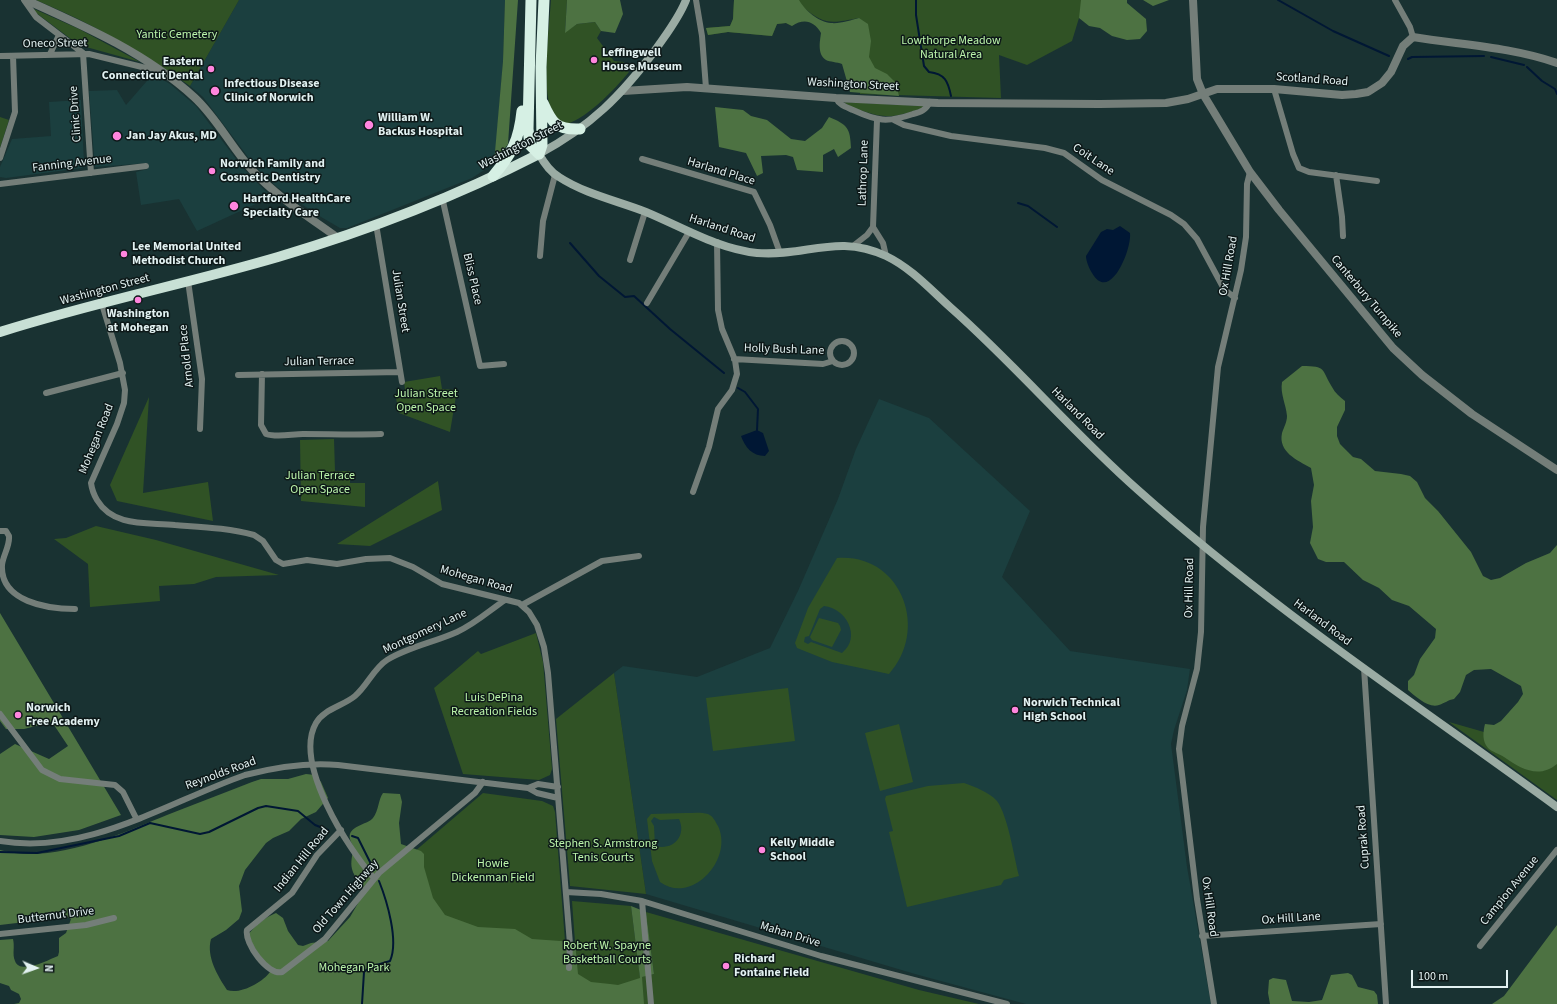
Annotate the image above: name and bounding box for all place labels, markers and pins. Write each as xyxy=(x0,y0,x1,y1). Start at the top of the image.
place label: Leffingwell House Museum xyxy=(602,46,682,74)
place label: Eastern Connecticut Dental xyxy=(102,55,203,83)
marker: Leffingwell House Museum xyxy=(589,55,599,65)
marker: Eastern Connecticut Dental xyxy=(206,64,216,74)
place label: Infectious Disease Clinic of Norwich xyxy=(224,77,319,105)
marker: Infectious Disease Clinic of Norwich xyxy=(209,85,221,97)
place label: William W. Backus Hospital xyxy=(378,111,462,139)
marker: William W. Backus Hospital xyxy=(363,119,375,131)
place label: Jan Jay Akus, MD xyxy=(126,129,217,143)
marker: Jan Jay Akus, MD xyxy=(111,130,123,142)
place label: Norwich Family and Cosmetic Dentistry xyxy=(220,157,325,185)
marker: Norwich Family and Cosmetic Dentistry xyxy=(207,166,217,176)
place label: Hartford HealthCare Specialty Care xyxy=(243,192,351,220)
marker: Hartford HealthCare Specialty Care xyxy=(228,200,240,212)
place label: Lee Memorial United Methodist Church xyxy=(132,240,241,268)
marker: Lee Memorial United Methodist Church xyxy=(119,249,129,259)
marker: Washington at Mohegan xyxy=(133,295,143,305)
place label: Washington at Mohegan xyxy=(107,307,169,335)
place label: Norwich Technical High School xyxy=(1023,696,1120,724)
place label: Norwich Free Academy xyxy=(26,701,100,729)
marker: Norwich Technical High School xyxy=(1010,705,1020,715)
marker: Norwich Free Academy xyxy=(13,710,23,720)
place label: Kelly Middle School xyxy=(770,836,835,864)
marker: Kelly Middle School xyxy=(757,845,767,855)
place label: Richard Fontaine Field xyxy=(734,952,809,980)
marker: Richard Fontaine Field xyxy=(721,961,731,971)

